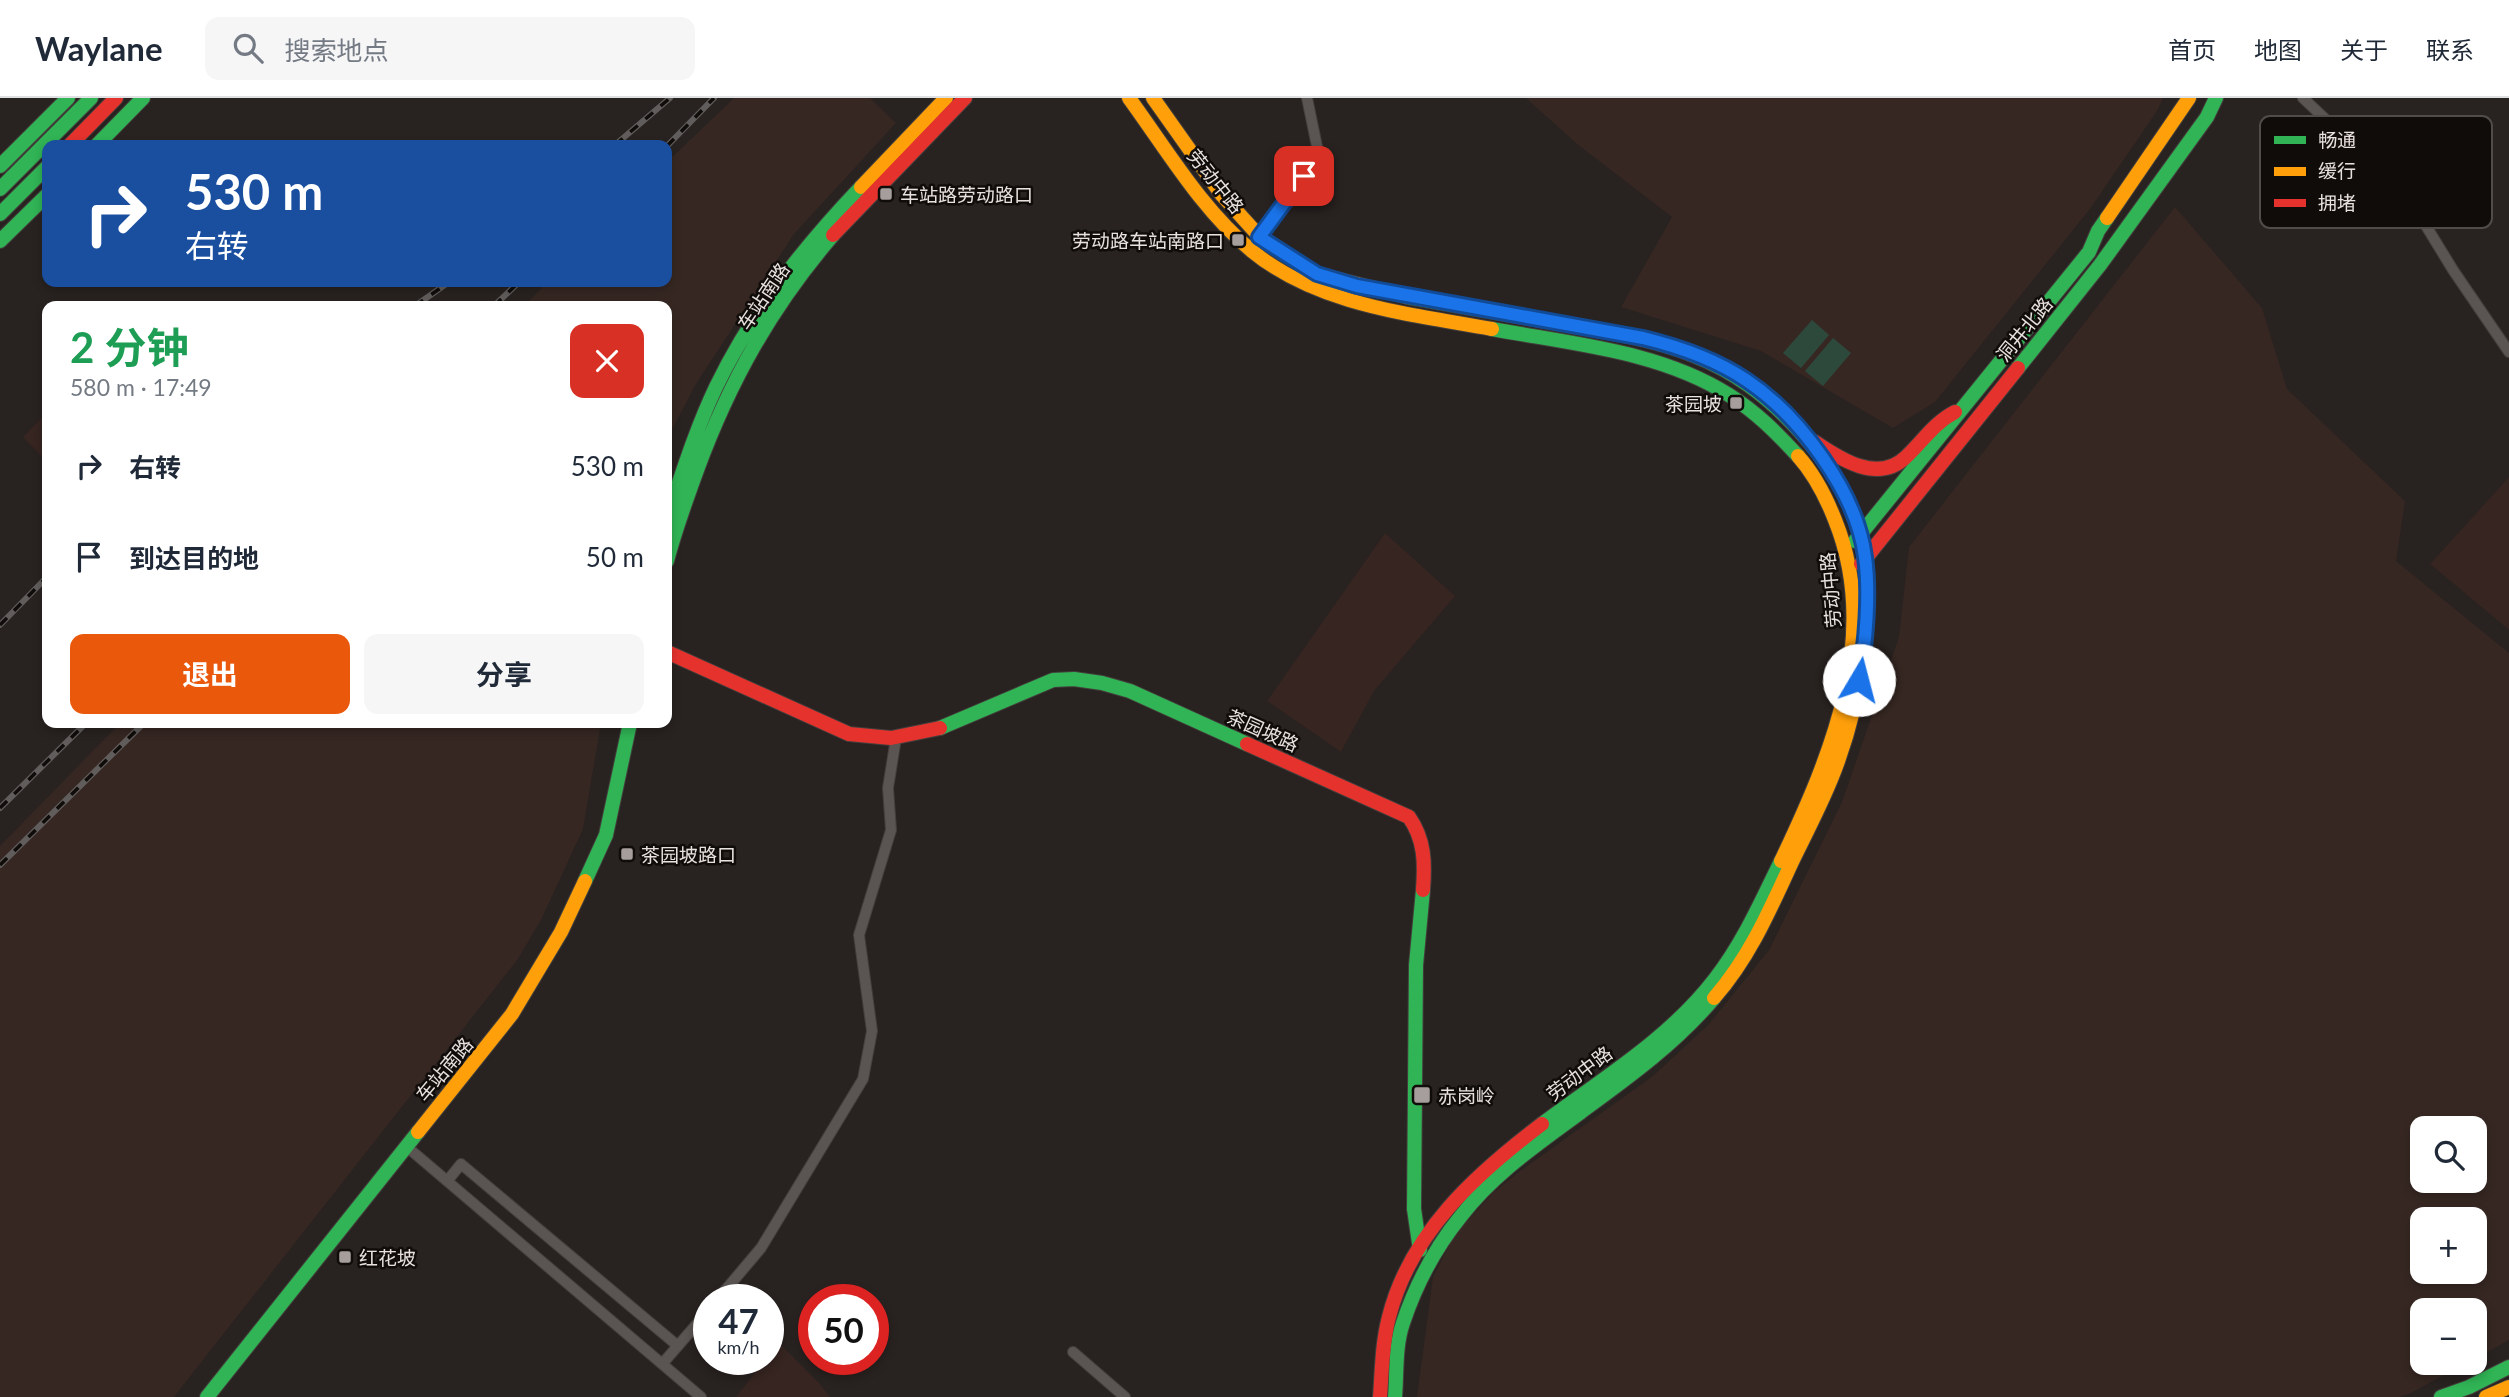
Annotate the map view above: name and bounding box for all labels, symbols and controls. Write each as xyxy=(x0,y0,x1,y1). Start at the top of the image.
search box xyxy=(205,17,695,80)
text: Waylane xyxy=(35,28,163,68)
icon: search xyxy=(229,29,267,67)
text: 搜索地点 xyxy=(285,34,389,66)
text: 首页 xyxy=(2168,35,2216,64)
text: 地图 xyxy=(2254,35,2302,64)
text: 关于 xyxy=(2340,35,2388,64)
text: 联系 xyxy=(2426,35,2474,64)
legend xyxy=(2260,116,2492,228)
text: 畅通 xyxy=(2318,128,2356,151)
street label: 劳动中路 xyxy=(1183,144,1249,218)
pin xyxy=(1274,146,1334,206)
icon: arrive xyxy=(1285,157,1323,195)
text: 缓行 xyxy=(2318,159,2356,182)
text: 530 m xyxy=(185,162,323,220)
icon: right xyxy=(70,168,161,259)
place label: 车站路劳动路口 xyxy=(900,183,1033,206)
marker: 车站路劳动路口 xyxy=(878,186,894,202)
text: 拥堵 xyxy=(2318,191,2356,214)
text: 右转 xyxy=(185,226,249,265)
place label: 劳动路车站南路口 xyxy=(1072,229,1224,252)
marker: 劳动路车站南路口 xyxy=(1230,232,1246,248)
street label: 车站南路 xyxy=(732,258,794,334)
street label: 洞井北路 xyxy=(1991,292,2057,366)
text: 2 分钟 xyxy=(70,322,189,372)
button: close xyxy=(570,324,644,398)
text: 580 m · 17:49 xyxy=(70,373,212,401)
place label: 茶园坡 xyxy=(1665,392,1722,415)
marker: 茶园坡 xyxy=(1728,395,1744,411)
icon: right xyxy=(70,447,108,485)
text: 530 m xyxy=(571,450,644,482)
text: 右转 xyxy=(129,451,181,483)
icon: arrive xyxy=(70,538,108,576)
text: 50 m xyxy=(586,541,644,573)
text: 到达目的地 xyxy=(129,542,259,574)
street label: 劳动中路 xyxy=(1815,551,1845,629)
button: 退出 xyxy=(70,634,350,714)
button: 分享 xyxy=(364,634,644,714)
position arrow xyxy=(1822,643,1896,717)
street label: 茶园坡路 xyxy=(1224,704,1302,756)
place label: 茶园坡路口 xyxy=(641,843,736,866)
marker: 茶园坡路口 xyxy=(619,846,635,862)
street label: 车站南路 xyxy=(411,1032,477,1106)
street label: 劳动中路 xyxy=(1542,1041,1616,1105)
place label: 赤岗岭 xyxy=(1438,1084,1495,1107)
marker: 赤岗岭 xyxy=(1412,1085,1432,1105)
map controls xyxy=(2410,1116,2487,1375)
button: search xyxy=(2410,1116,2487,1193)
button: + xyxy=(2410,1207,2487,1284)
place label: 红花坡 xyxy=(359,1246,416,1269)
marker: 红花坡 xyxy=(337,1249,353,1265)
speed limit sign: 50 xyxy=(798,1284,889,1375)
button: − xyxy=(2410,1298,2487,1375)
text: 47 xyxy=(718,1299,759,1341)
text: km/h xyxy=(717,1336,760,1358)

